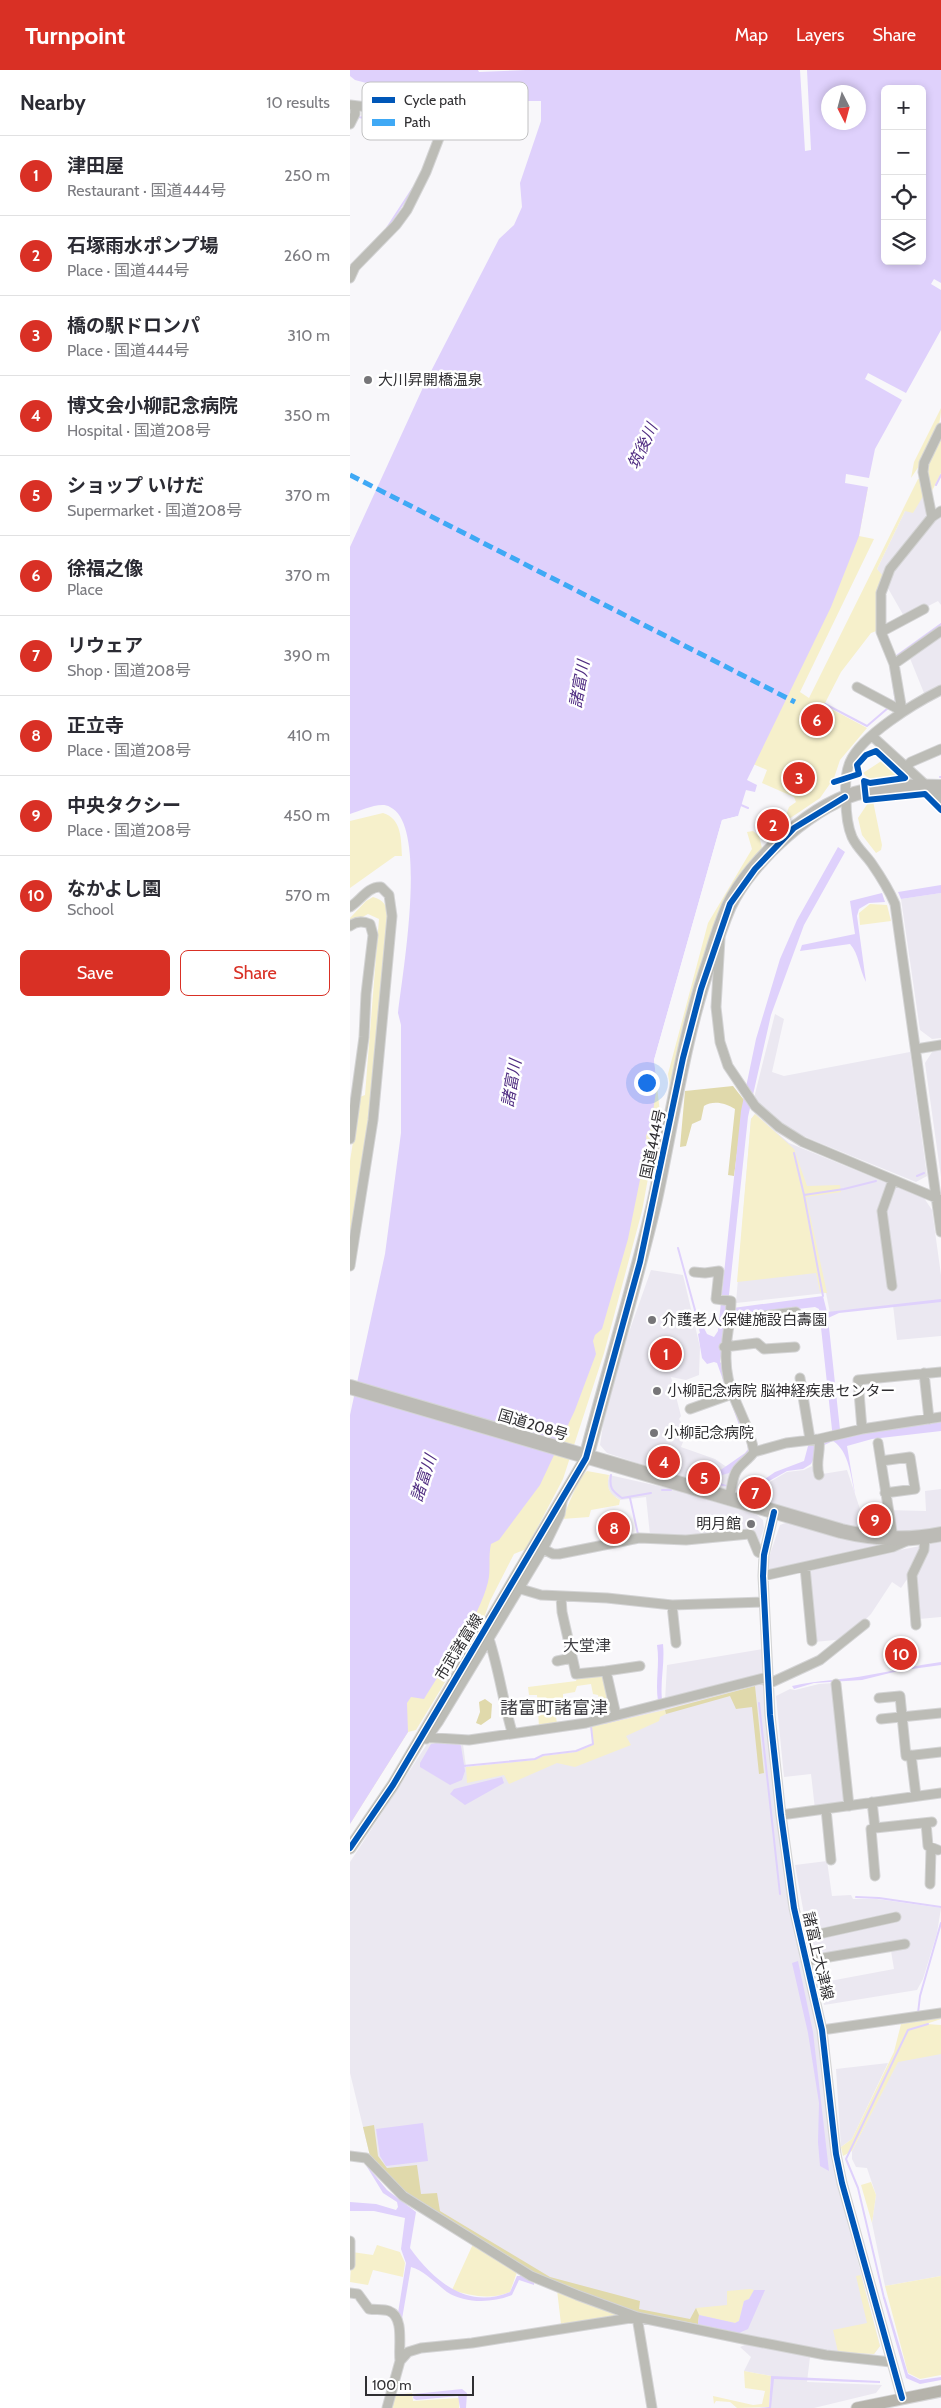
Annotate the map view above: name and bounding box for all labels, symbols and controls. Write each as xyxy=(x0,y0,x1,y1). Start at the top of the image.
text: Turnpoint xyxy=(25,21,125,50)
text: Map xyxy=(735,24,768,46)
text: Layers xyxy=(796,24,845,46)
text: Share xyxy=(873,24,916,46)
legend xyxy=(362,82,528,140)
north arrow xyxy=(821,85,866,130)
map controls xyxy=(881,85,926,265)
button: + xyxy=(881,85,926,130)
text: Nearby xyxy=(20,90,86,115)
text: Cycle path xyxy=(404,91,466,109)
text: 10 results xyxy=(266,93,330,112)
text: Path xyxy=(404,113,431,131)
button: − xyxy=(881,130,926,175)
text: 津田屋 xyxy=(67,154,124,177)
text: 1 xyxy=(33,166,39,185)
text: 250 m xyxy=(284,166,330,185)
button: locate xyxy=(881,175,926,220)
text: Restaurant · 国道444号 xyxy=(67,181,226,200)
button: layers xyxy=(881,220,926,265)
text: 石塚雨水ポンプ場 xyxy=(67,234,218,257)
text: 2 xyxy=(32,246,40,265)
text: 260 m xyxy=(284,246,330,265)
text: Place · 国道444号 xyxy=(67,261,190,280)
text: 橋の駅ドロンパ xyxy=(67,314,200,337)
text: 3 xyxy=(32,326,40,345)
text: 310 m xyxy=(287,326,330,345)
text: Place · 国道444号 xyxy=(67,341,190,360)
place label: 大川昇開橋温泉 xyxy=(378,371,483,389)
marker: 大川昇開橋温泉 xyxy=(362,374,374,386)
text: 博文会小柳記念病院 xyxy=(67,394,238,417)
text: 4 xyxy=(31,406,41,425)
text: 350 m xyxy=(284,406,330,425)
water label: 筑後川 xyxy=(624,419,662,472)
text: Hospital · 国道208号 xyxy=(67,421,211,440)
text: ショップ いけだ xyxy=(67,474,204,497)
text: 5 xyxy=(32,486,40,505)
text: 370 m xyxy=(285,486,330,505)
text: Supermarket · 国道208号 xyxy=(67,501,242,520)
text: 徐福之像 xyxy=(67,557,143,580)
text: 6 xyxy=(32,566,41,585)
text: 370 m xyxy=(285,566,330,585)
text: Place xyxy=(67,580,103,599)
text: リウェア xyxy=(67,634,143,657)
text: 7 xyxy=(32,646,40,665)
text: 390 m xyxy=(283,646,330,665)
water label: 諸富川 xyxy=(566,657,593,709)
text: Shop · 国道208号 xyxy=(67,661,191,680)
pin: 6 xyxy=(801,701,833,739)
text: 正立寺 xyxy=(67,714,124,737)
text: 8 xyxy=(31,726,41,745)
text: 410 m xyxy=(287,726,330,745)
text: Place · 国道208号 xyxy=(67,741,191,760)
pin: 3 xyxy=(783,759,815,797)
text: 中央タクシー xyxy=(67,794,181,817)
text: 9 xyxy=(32,806,41,825)
text: 450 m xyxy=(283,806,330,825)
pin: 2 xyxy=(757,806,789,844)
text: Place · 国道208号 xyxy=(67,821,191,840)
text: なかよし園 xyxy=(67,877,161,900)
text: 10 xyxy=(27,886,45,905)
text: 570 m xyxy=(285,886,330,905)
text: School xyxy=(67,900,114,919)
button: Save xyxy=(20,950,170,996)
button: Share xyxy=(180,950,330,996)
water label: 諸富川 xyxy=(498,1056,525,1108)
your location xyxy=(634,1070,660,1096)
street label: 国道444号 xyxy=(637,1107,669,1181)
place label: 介護老人保健施設白壽園 xyxy=(662,1311,827,1329)
marker: 介護老人保健施設白壽園 xyxy=(646,1314,658,1326)
pin: 1 xyxy=(650,1335,682,1373)
place label: 小柳記念病院 脳神経疾患センター xyxy=(667,1382,895,1400)
marker: 小柳記念病院 脳神経疾患センター xyxy=(651,1385,663,1397)
street label: 国道208号 xyxy=(496,1406,570,1444)
place label: 小柳記念病院 xyxy=(664,1424,754,1442)
marker: 小柳記念病院 xyxy=(648,1427,660,1439)
pin: 4 xyxy=(648,1443,680,1481)
water label: 諸富川 xyxy=(407,1450,441,1504)
pin: 5 xyxy=(688,1459,720,1497)
pin: 7 xyxy=(739,1474,771,1512)
pin: 9 xyxy=(859,1501,891,1539)
pin: 8 xyxy=(598,1509,630,1547)
place label: 明月館 xyxy=(696,1515,741,1533)
marker: 明月館 xyxy=(745,1518,757,1530)
street label: 市武諸富線 xyxy=(431,1610,487,1684)
pin: 10 xyxy=(885,1635,917,1673)
district label: 大堂津 xyxy=(563,1636,611,1655)
district label: 諸富町諸富津 xyxy=(500,1697,608,1719)
street label: 諸富上大津線 xyxy=(799,1910,837,2002)
scale bar xyxy=(365,2373,474,2396)
text: 100 m xyxy=(372,2376,412,2394)

